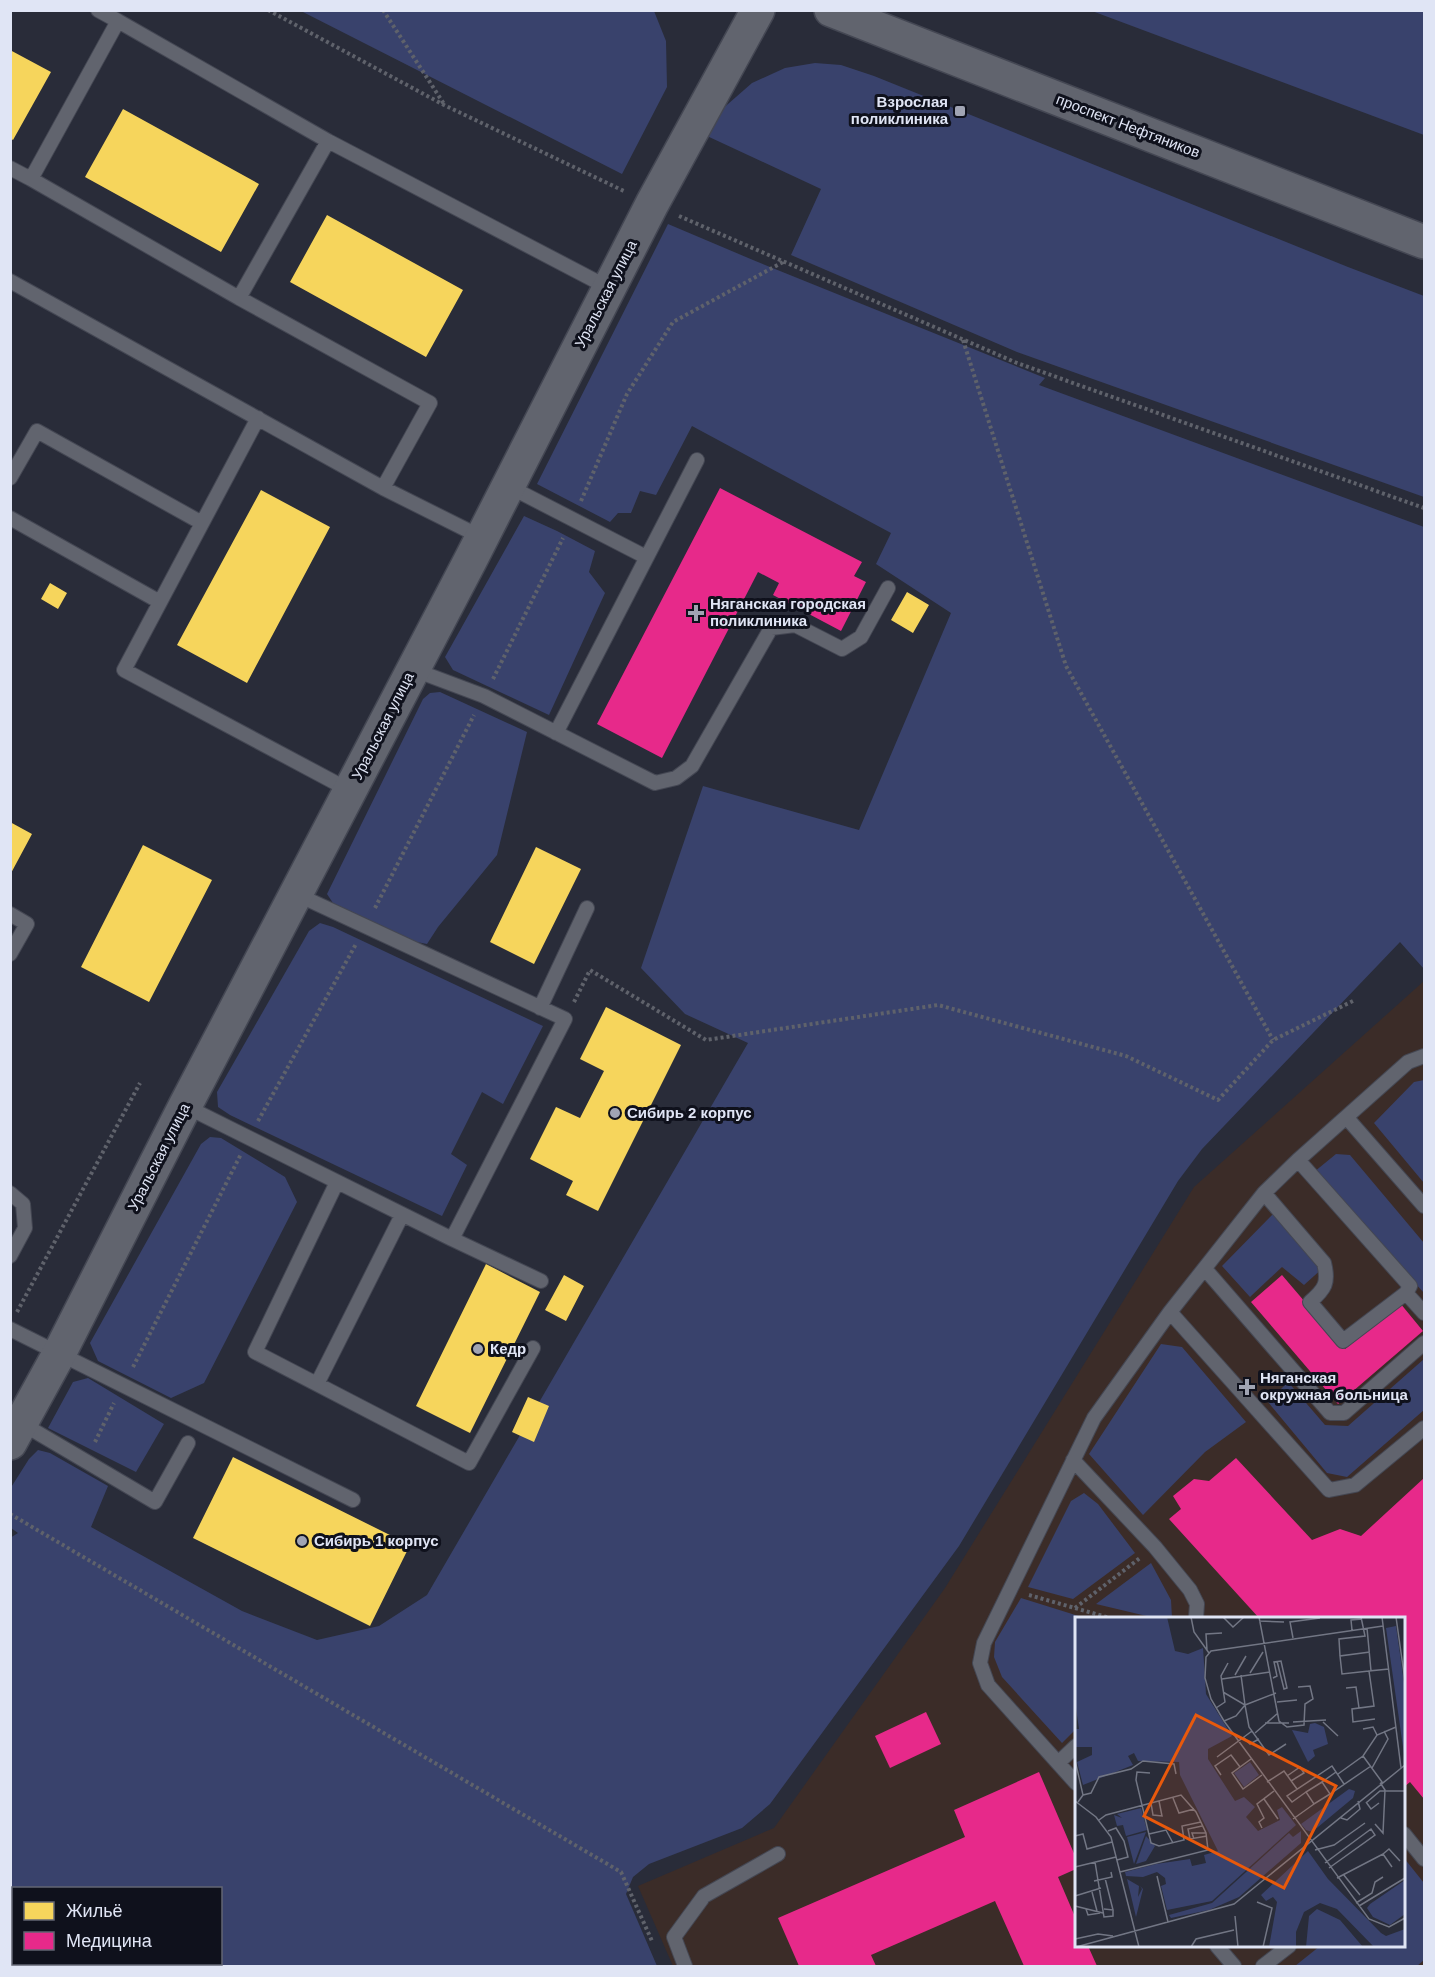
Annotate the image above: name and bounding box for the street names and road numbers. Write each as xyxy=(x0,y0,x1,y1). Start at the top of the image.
street label: проспект Нефтяников xyxy=(1054,90,1202,161)
street label: Уральская улица xyxy=(571,237,640,350)
street label: Уральская улица xyxy=(348,669,417,782)
street label: Уральская улица xyxy=(124,1100,193,1213)

